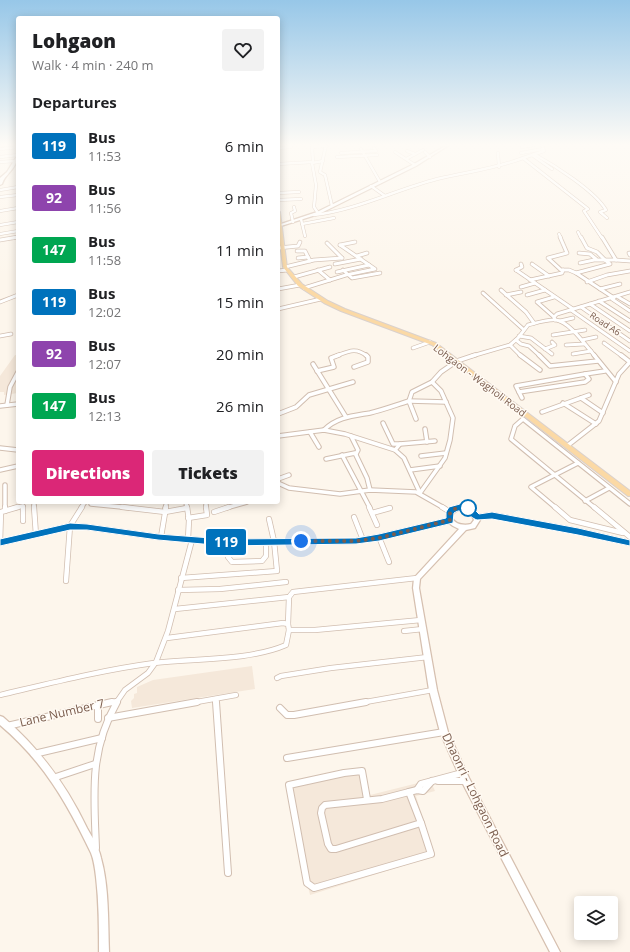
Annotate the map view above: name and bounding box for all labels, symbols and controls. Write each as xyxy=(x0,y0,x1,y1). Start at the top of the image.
text: Lohgaon xyxy=(32,28,116,54)
button: heart xyxy=(222,29,264,71)
text: Walk · 4 min · 240 m xyxy=(32,56,154,74)
text: Departures xyxy=(32,92,117,112)
text: Bus xyxy=(88,127,115,147)
text: 119 xyxy=(42,136,66,155)
text: 6 min xyxy=(225,136,264,156)
text: 11:53 xyxy=(88,147,121,165)
text: Bus xyxy=(88,179,115,199)
text: 92 xyxy=(46,188,62,207)
text: 9 min xyxy=(225,188,264,208)
text: 11:56 xyxy=(88,199,121,217)
text: Bus xyxy=(88,231,115,251)
text: 147 xyxy=(42,240,66,259)
text: 11 min xyxy=(216,240,264,260)
text: 11:58 xyxy=(88,251,121,269)
text: Bus xyxy=(88,283,115,303)
text: 119 xyxy=(42,292,66,311)
text: 15 min xyxy=(216,292,264,312)
text: 12:02 xyxy=(88,303,121,321)
street label: Road A6 xyxy=(587,309,623,339)
text: Bus xyxy=(88,335,115,355)
street label: Lohgaon - Wagholi Road xyxy=(431,340,529,420)
text: 92 xyxy=(46,344,62,363)
text: 20 min xyxy=(216,344,264,364)
text: 12:07 xyxy=(88,355,121,373)
text: Bus xyxy=(88,387,115,407)
text: 147 xyxy=(42,396,66,415)
text: 26 min xyxy=(216,396,264,416)
text: 12:13 xyxy=(88,407,121,425)
button: Directions xyxy=(32,450,144,496)
button: Tickets xyxy=(152,450,264,496)
unlabelled marker xyxy=(459,499,477,517)
line badge: 119 xyxy=(203,529,249,555)
your location xyxy=(291,531,311,551)
text: 119 xyxy=(214,532,238,551)
street label: Lane Number 7 xyxy=(18,694,106,731)
street label: Dhaonri - Lohgaon Road xyxy=(438,730,513,859)
map controls xyxy=(574,896,618,940)
button: layers xyxy=(574,896,618,940)

